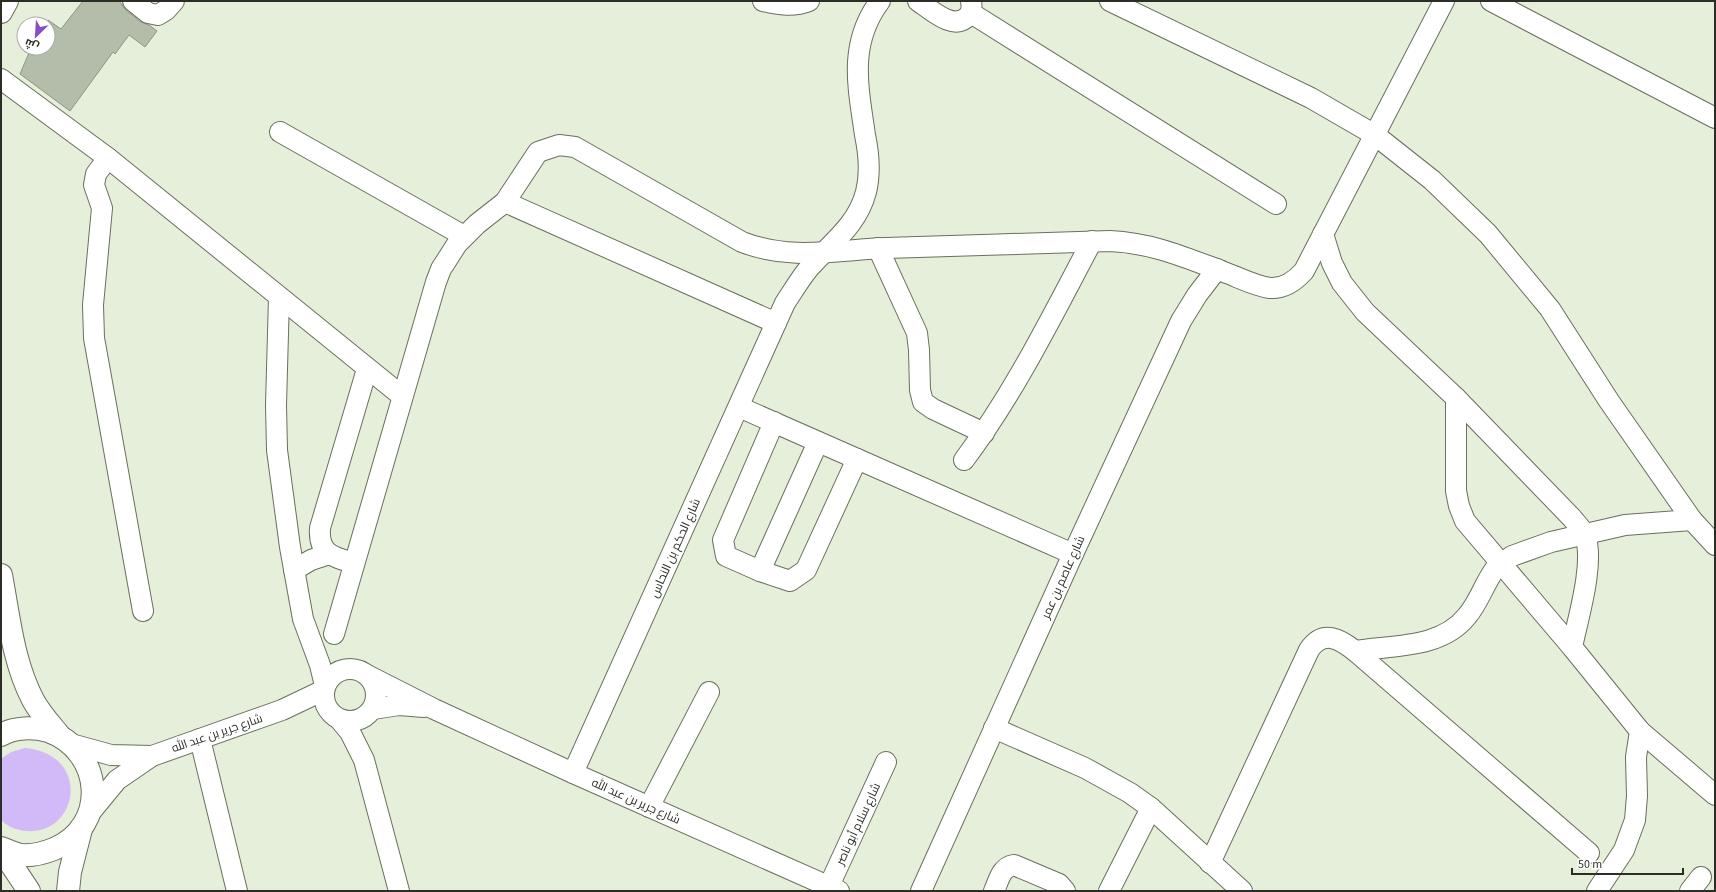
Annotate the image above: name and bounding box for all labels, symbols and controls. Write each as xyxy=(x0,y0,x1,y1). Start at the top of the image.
north arrow xyxy=(16,16,56,56)
text: ش xyxy=(22,35,42,54)
street label: شارع الحكم بن النحاس xyxy=(646,496,705,601)
street label: شارع عاصم بن عمر xyxy=(1037,533,1089,622)
street label: شارع جرير بن عبد الله xyxy=(169,710,265,757)
street label: شارع جرير بن عبد الله xyxy=(589,774,683,829)
street label: شارع سلام أبو ناصر xyxy=(832,780,885,869)
scale bar xyxy=(1572,850,1683,876)
text: 50 m xyxy=(1578,856,1602,873)

